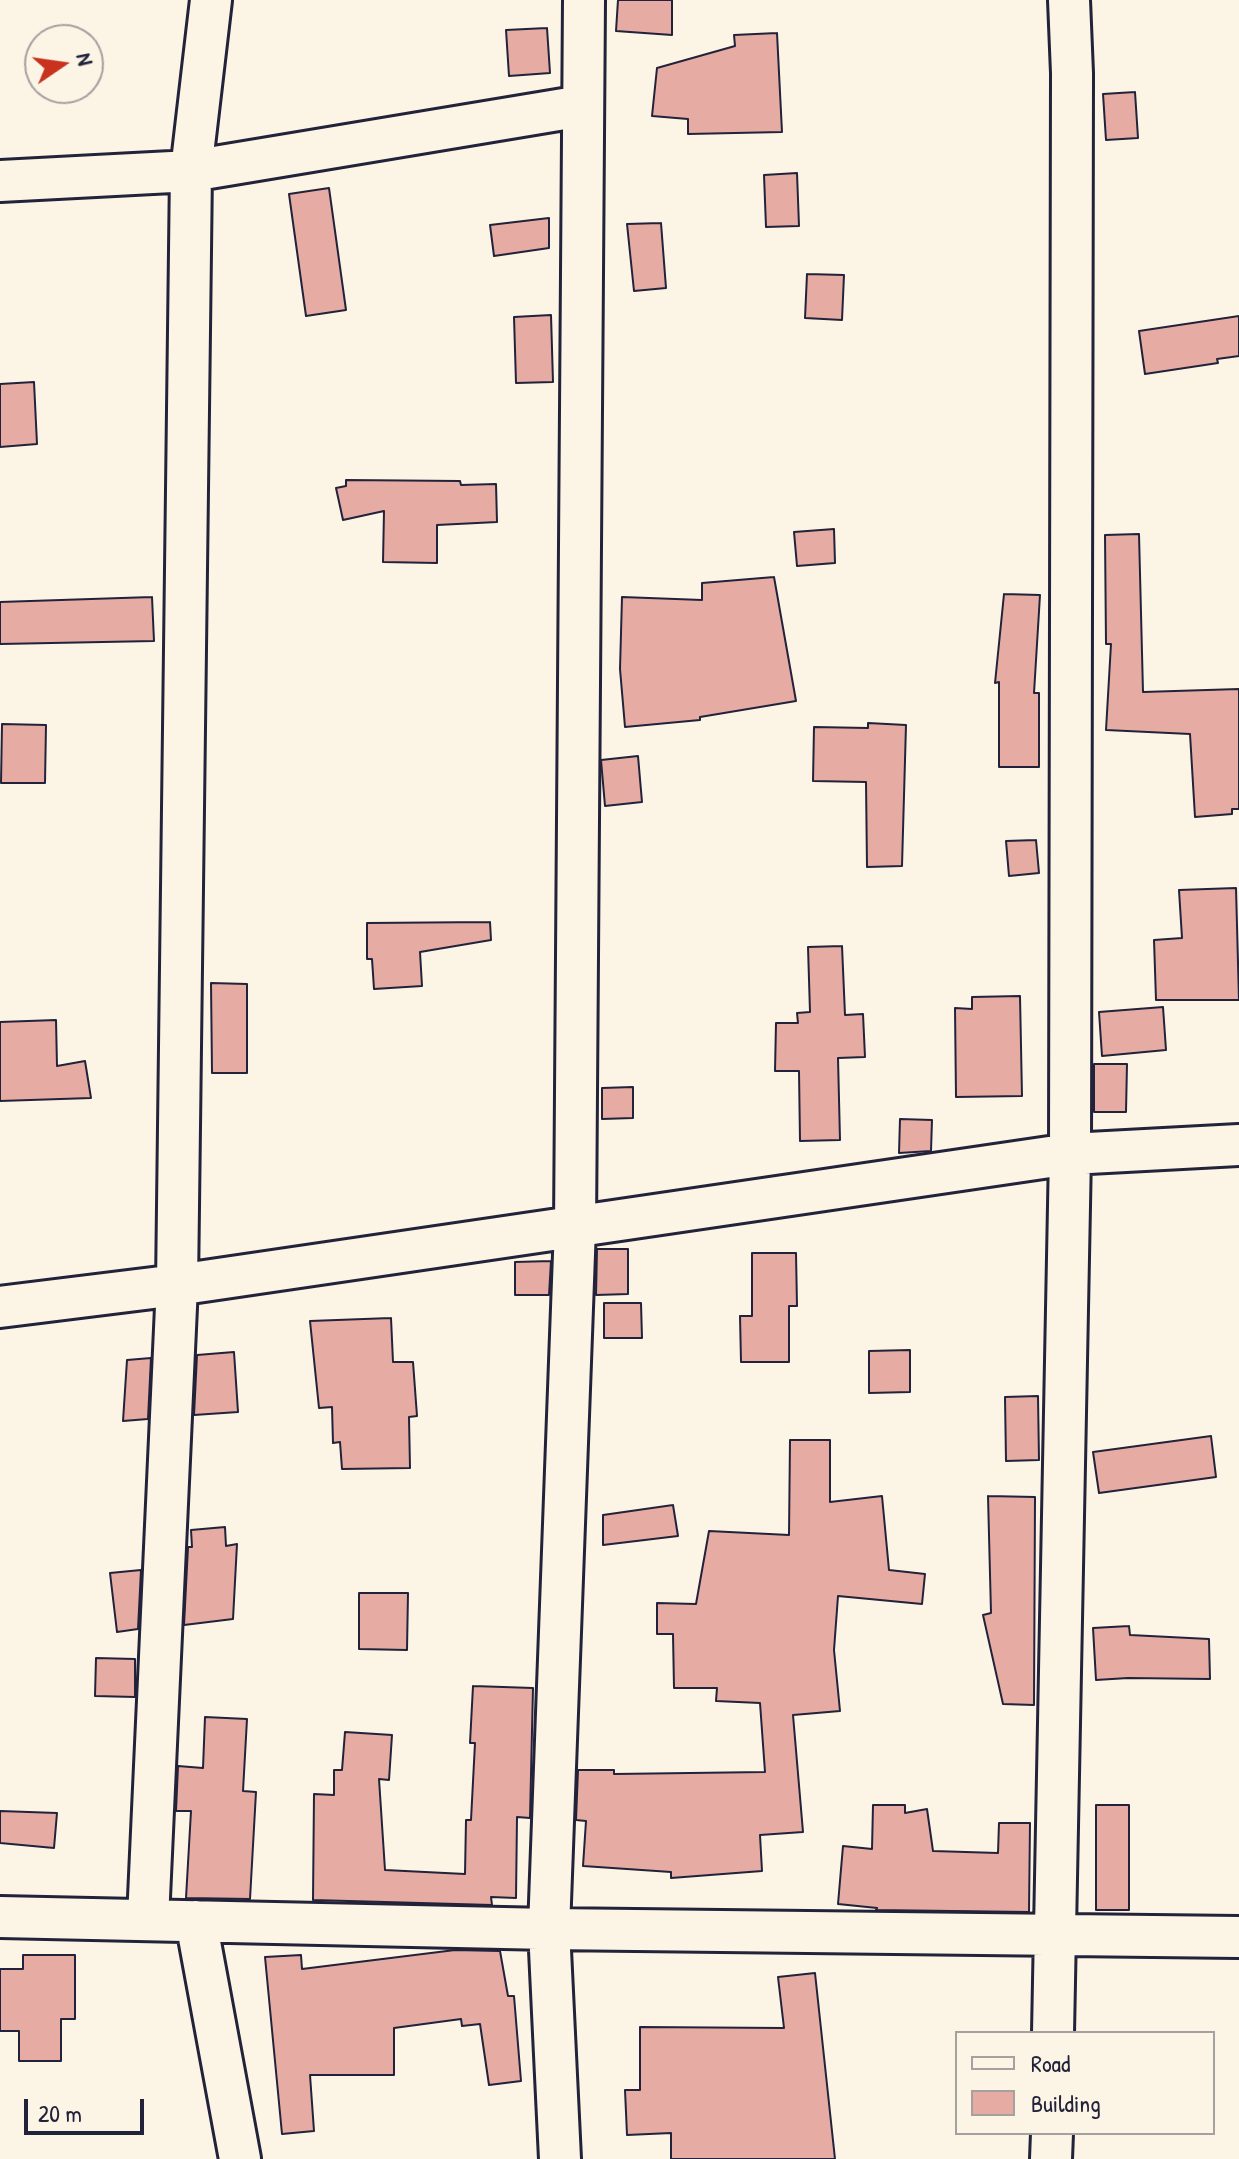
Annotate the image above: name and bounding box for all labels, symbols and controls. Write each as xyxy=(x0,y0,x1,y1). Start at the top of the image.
north arrow xyxy=(24,24,104,104)
text: N xyxy=(70,50,101,68)
legend xyxy=(955,2031,1215,2135)
text: Road xyxy=(1031,2047,1070,2079)
scale bar xyxy=(28,2083,148,2133)
text: Building xyxy=(1031,2087,1101,2119)
text: 20 m xyxy=(38,2097,82,2129)

